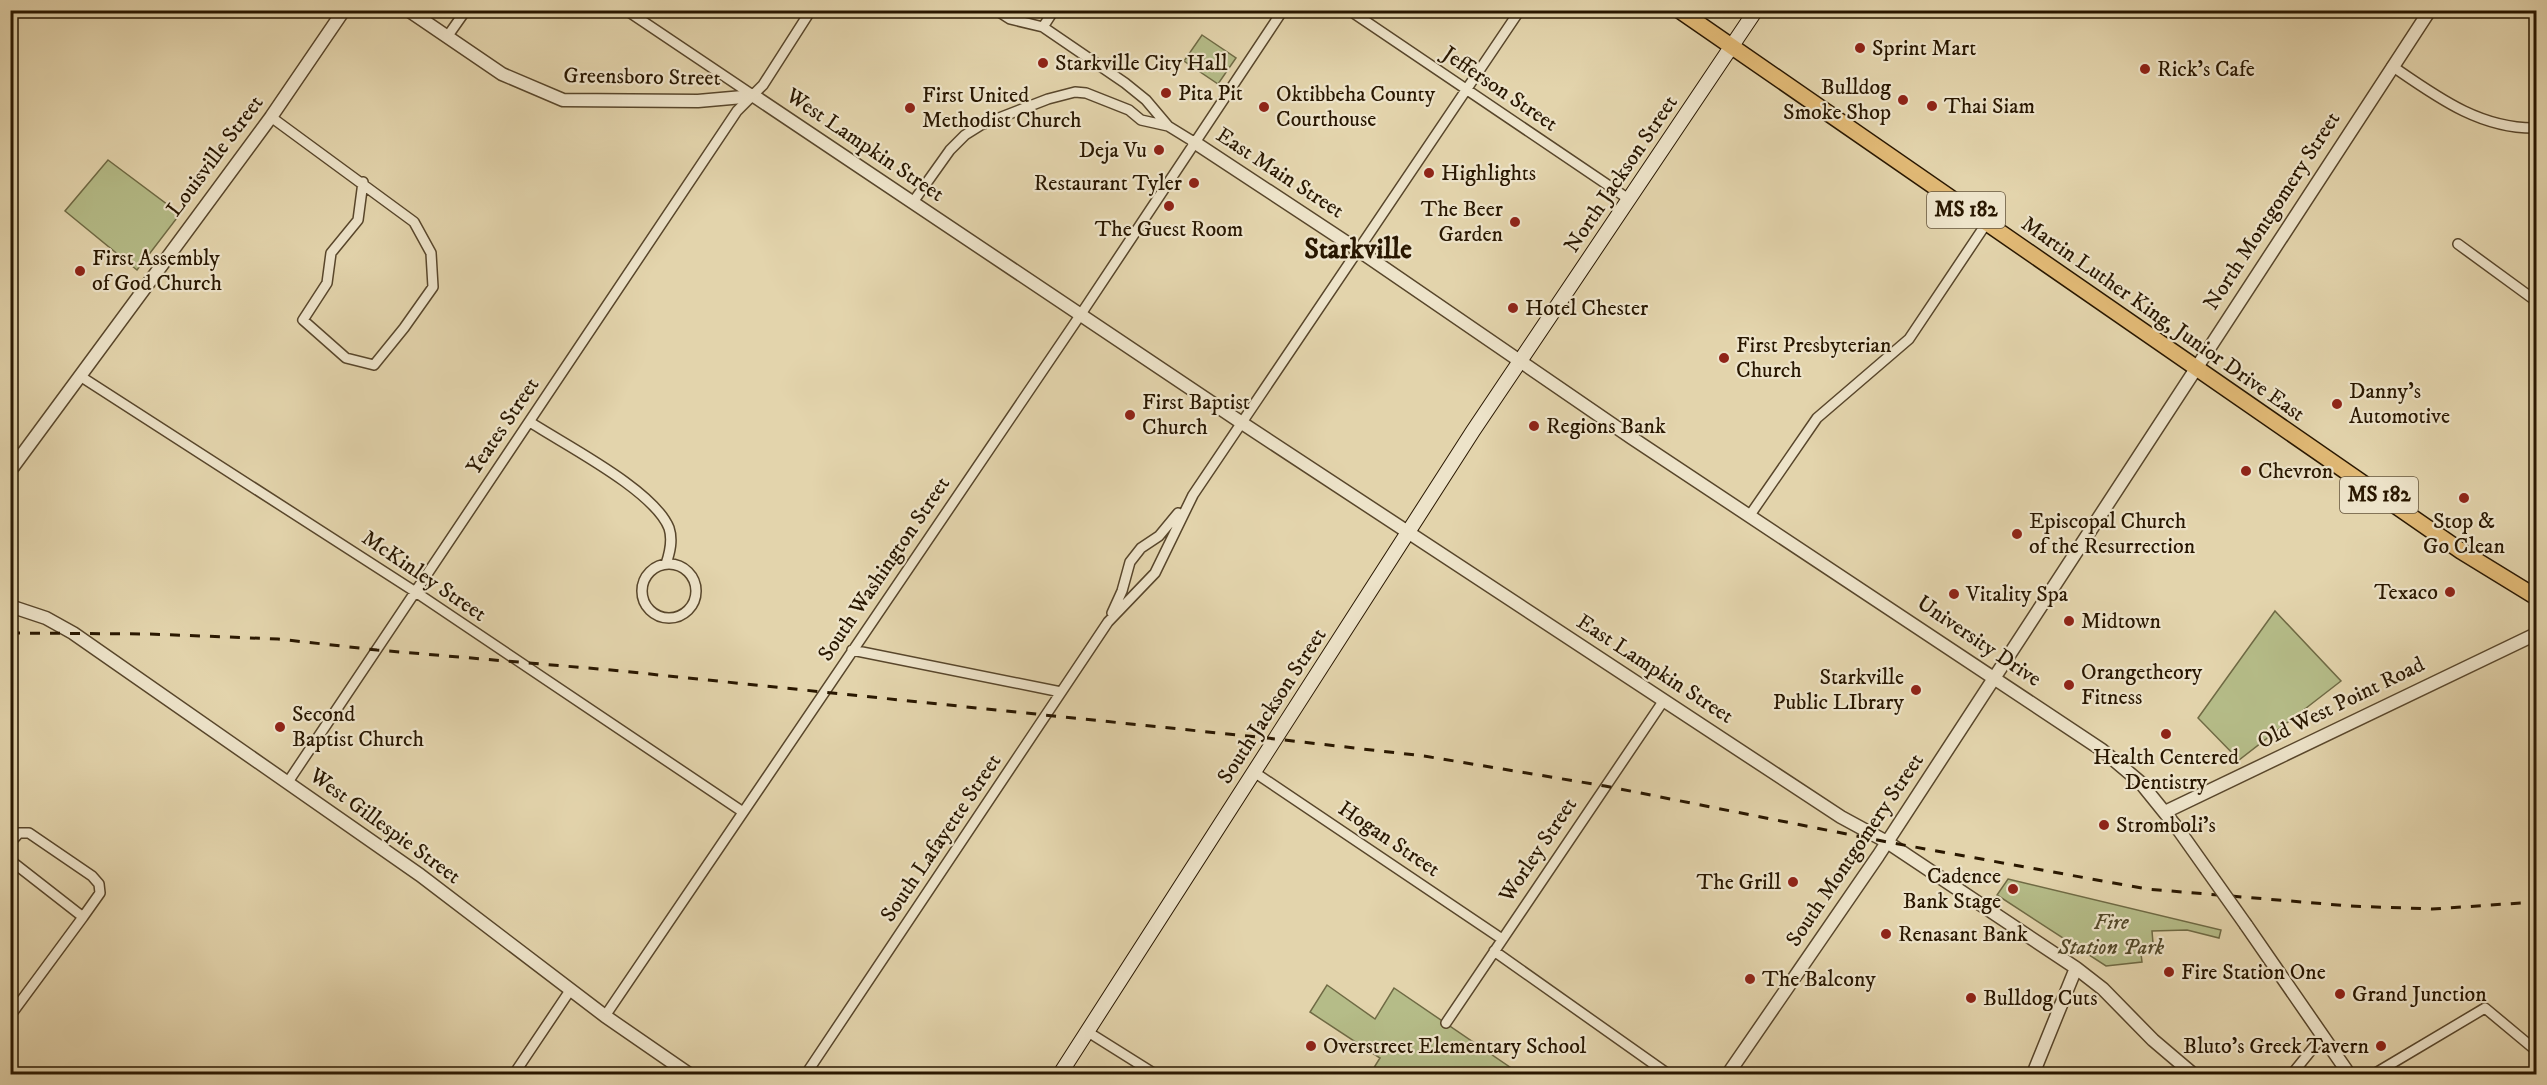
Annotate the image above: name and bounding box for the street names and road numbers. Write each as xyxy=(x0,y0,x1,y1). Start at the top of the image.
street label: Jefferson Street xyxy=(1436,39,1563,137)
street label: Greensboro Street xyxy=(563,62,721,92)
street label: West Lampkin Street xyxy=(780,82,949,208)
street label: Louisville Street xyxy=(161,90,269,222)
street label: North Jackson Street xyxy=(1558,90,1684,258)
street label: North Montgomery Street xyxy=(2198,107,2346,315)
street label: East Main Street xyxy=(1211,122,1349,224)
road number: MS 182 xyxy=(1927,192,2005,228)
street label: Martin Luther King, Junior Drive East xyxy=(2016,210,2310,428)
street label: Yeates Street xyxy=(461,372,545,480)
street label: South Washington Street xyxy=(812,471,956,667)
road number: MS 182 xyxy=(2340,477,2418,513)
street label: McKinley Street xyxy=(357,524,491,628)
street label: University Drive xyxy=(1911,589,2047,693)
street label: East Lampkin Street xyxy=(1572,608,1738,730)
street label: South Jackson Street xyxy=(1212,623,1332,789)
street label: Old West Point Road xyxy=(2253,651,2429,755)
street label: South Montgomery Street xyxy=(1780,748,1930,952)
street label: South Lafayette Street xyxy=(875,749,1007,927)
street label: West Gillespie Street xyxy=(303,761,466,890)
street label: Worley Street xyxy=(1493,792,1583,908)
street label: Hogan Street xyxy=(1333,795,1445,883)

